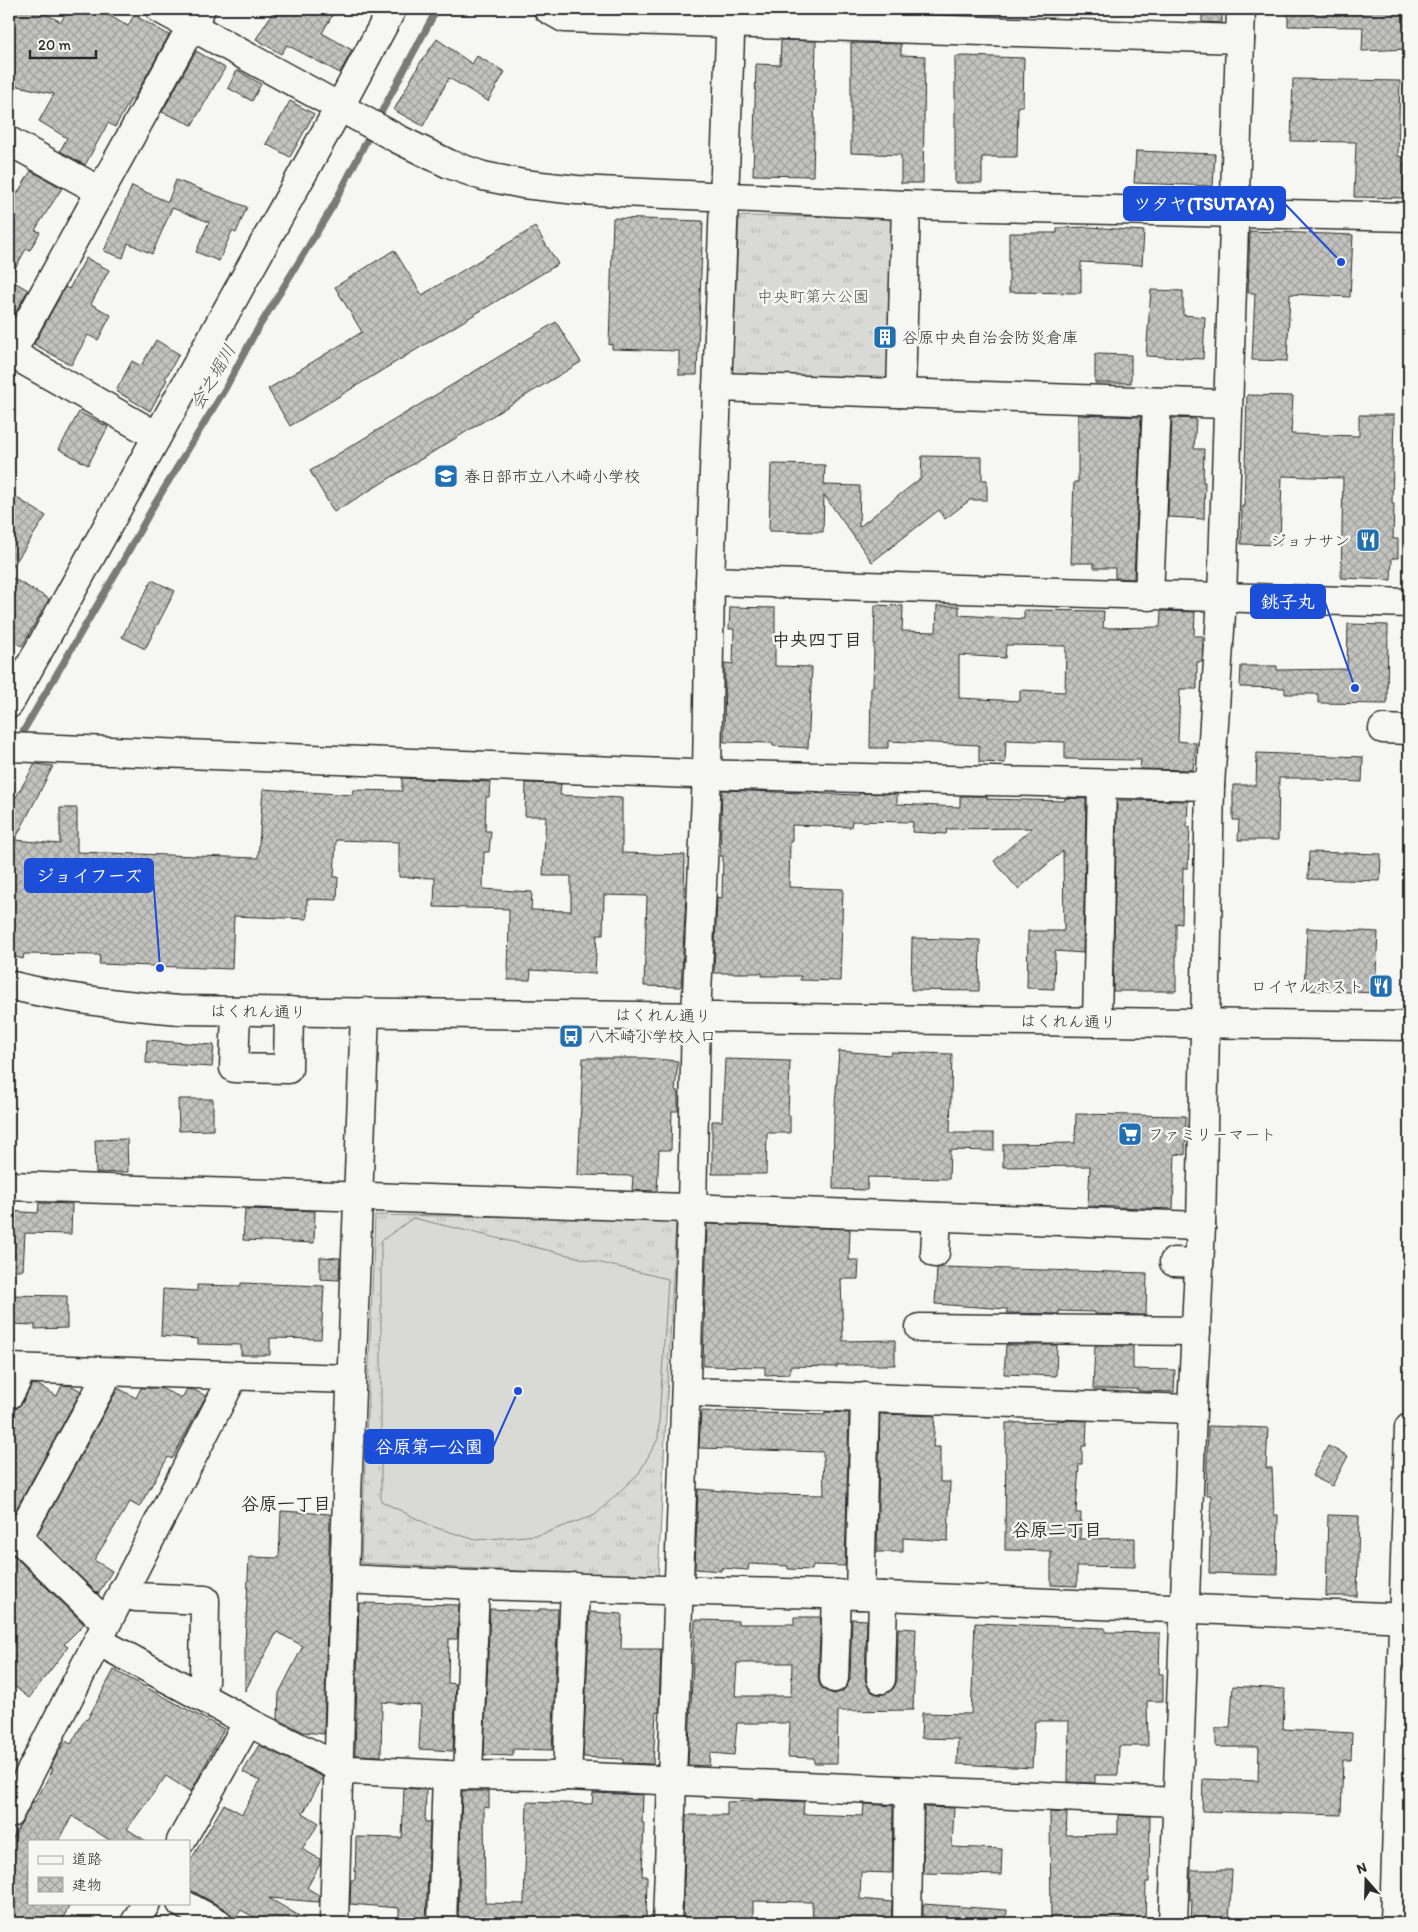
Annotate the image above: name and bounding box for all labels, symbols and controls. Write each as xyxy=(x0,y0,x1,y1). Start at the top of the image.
scale bar xyxy=(30,28,96,60)
text: 20 m xyxy=(38,36,72,54)
callout: ツタヤ(TSUTAYA) xyxy=(1124,187,1285,220)
text: ツタヤ(TSUTAYA) xyxy=(1133,193,1275,215)
park label: 中央町第六公園 xyxy=(757,287,869,306)
building icon: 谷原中央自治会防災倉庫 xyxy=(872,324,898,350)
place label: 谷原中央自治会防災倉庫 xyxy=(902,328,1078,347)
water label: 会之堀川 xyxy=(185,340,241,414)
school or university icon: 春日部市立八木崎小学校 xyxy=(433,463,459,489)
place label: 春日部市立八木崎小学校 xyxy=(464,467,640,486)
restaurant icon: ジョナサン xyxy=(1355,527,1381,553)
place label: ジョナサン xyxy=(1270,531,1350,550)
callout: 銚子丸 xyxy=(1251,585,1325,618)
text: 銚子丸 xyxy=(1261,591,1315,613)
district label: 中央四丁目 xyxy=(772,629,862,651)
callout: ジョイフーズ xyxy=(25,859,153,892)
text: ジョイフーズ xyxy=(36,865,142,887)
restaurant icon: ロイヤルホスト xyxy=(1368,973,1394,999)
place label: ロイヤルホスト xyxy=(1251,977,1364,996)
street label: はくれん通り xyxy=(210,1001,306,1022)
street label: はくれん通り xyxy=(615,1005,711,1026)
street label: はくれん通り xyxy=(1020,1011,1116,1032)
bus stop icon: 八木崎小学校入口 xyxy=(558,1023,584,1049)
place label: 八木崎小学校入口 xyxy=(588,1027,716,1046)
supermarket icon: ファミリーマート xyxy=(1117,1121,1143,1147)
place label: ファミリーマート xyxy=(1148,1125,1276,1144)
callout: 谷原第一公園 xyxy=(365,1430,493,1463)
text: 谷原第一公園 xyxy=(375,1436,483,1458)
district label: 谷原一丁目 xyxy=(241,1493,331,1515)
district label: 谷原二丁目 xyxy=(1012,1519,1102,1541)
legend xyxy=(28,1840,190,1904)
text: 道路 xyxy=(72,1850,102,1868)
north arrow xyxy=(1340,1854,1390,1904)
text: N xyxy=(1354,1859,1369,1878)
text: 建物 xyxy=(72,1876,102,1894)

